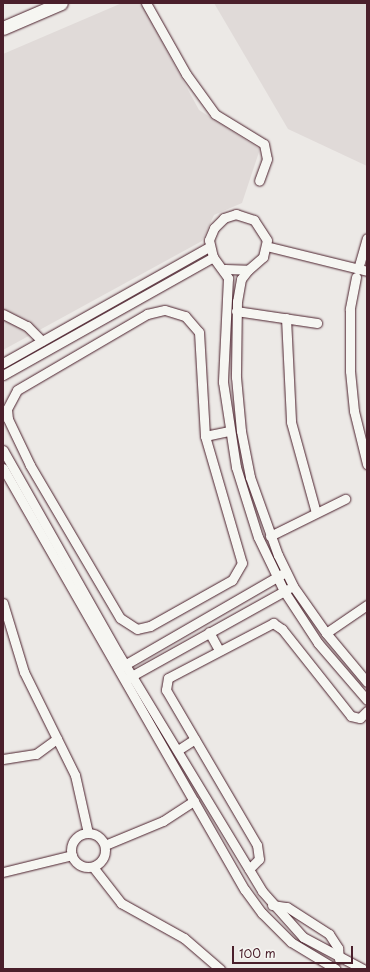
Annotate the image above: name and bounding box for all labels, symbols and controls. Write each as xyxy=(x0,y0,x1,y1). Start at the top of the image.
scale bar xyxy=(234,938,355,964)
text: 100 m xyxy=(239,944,276,962)

